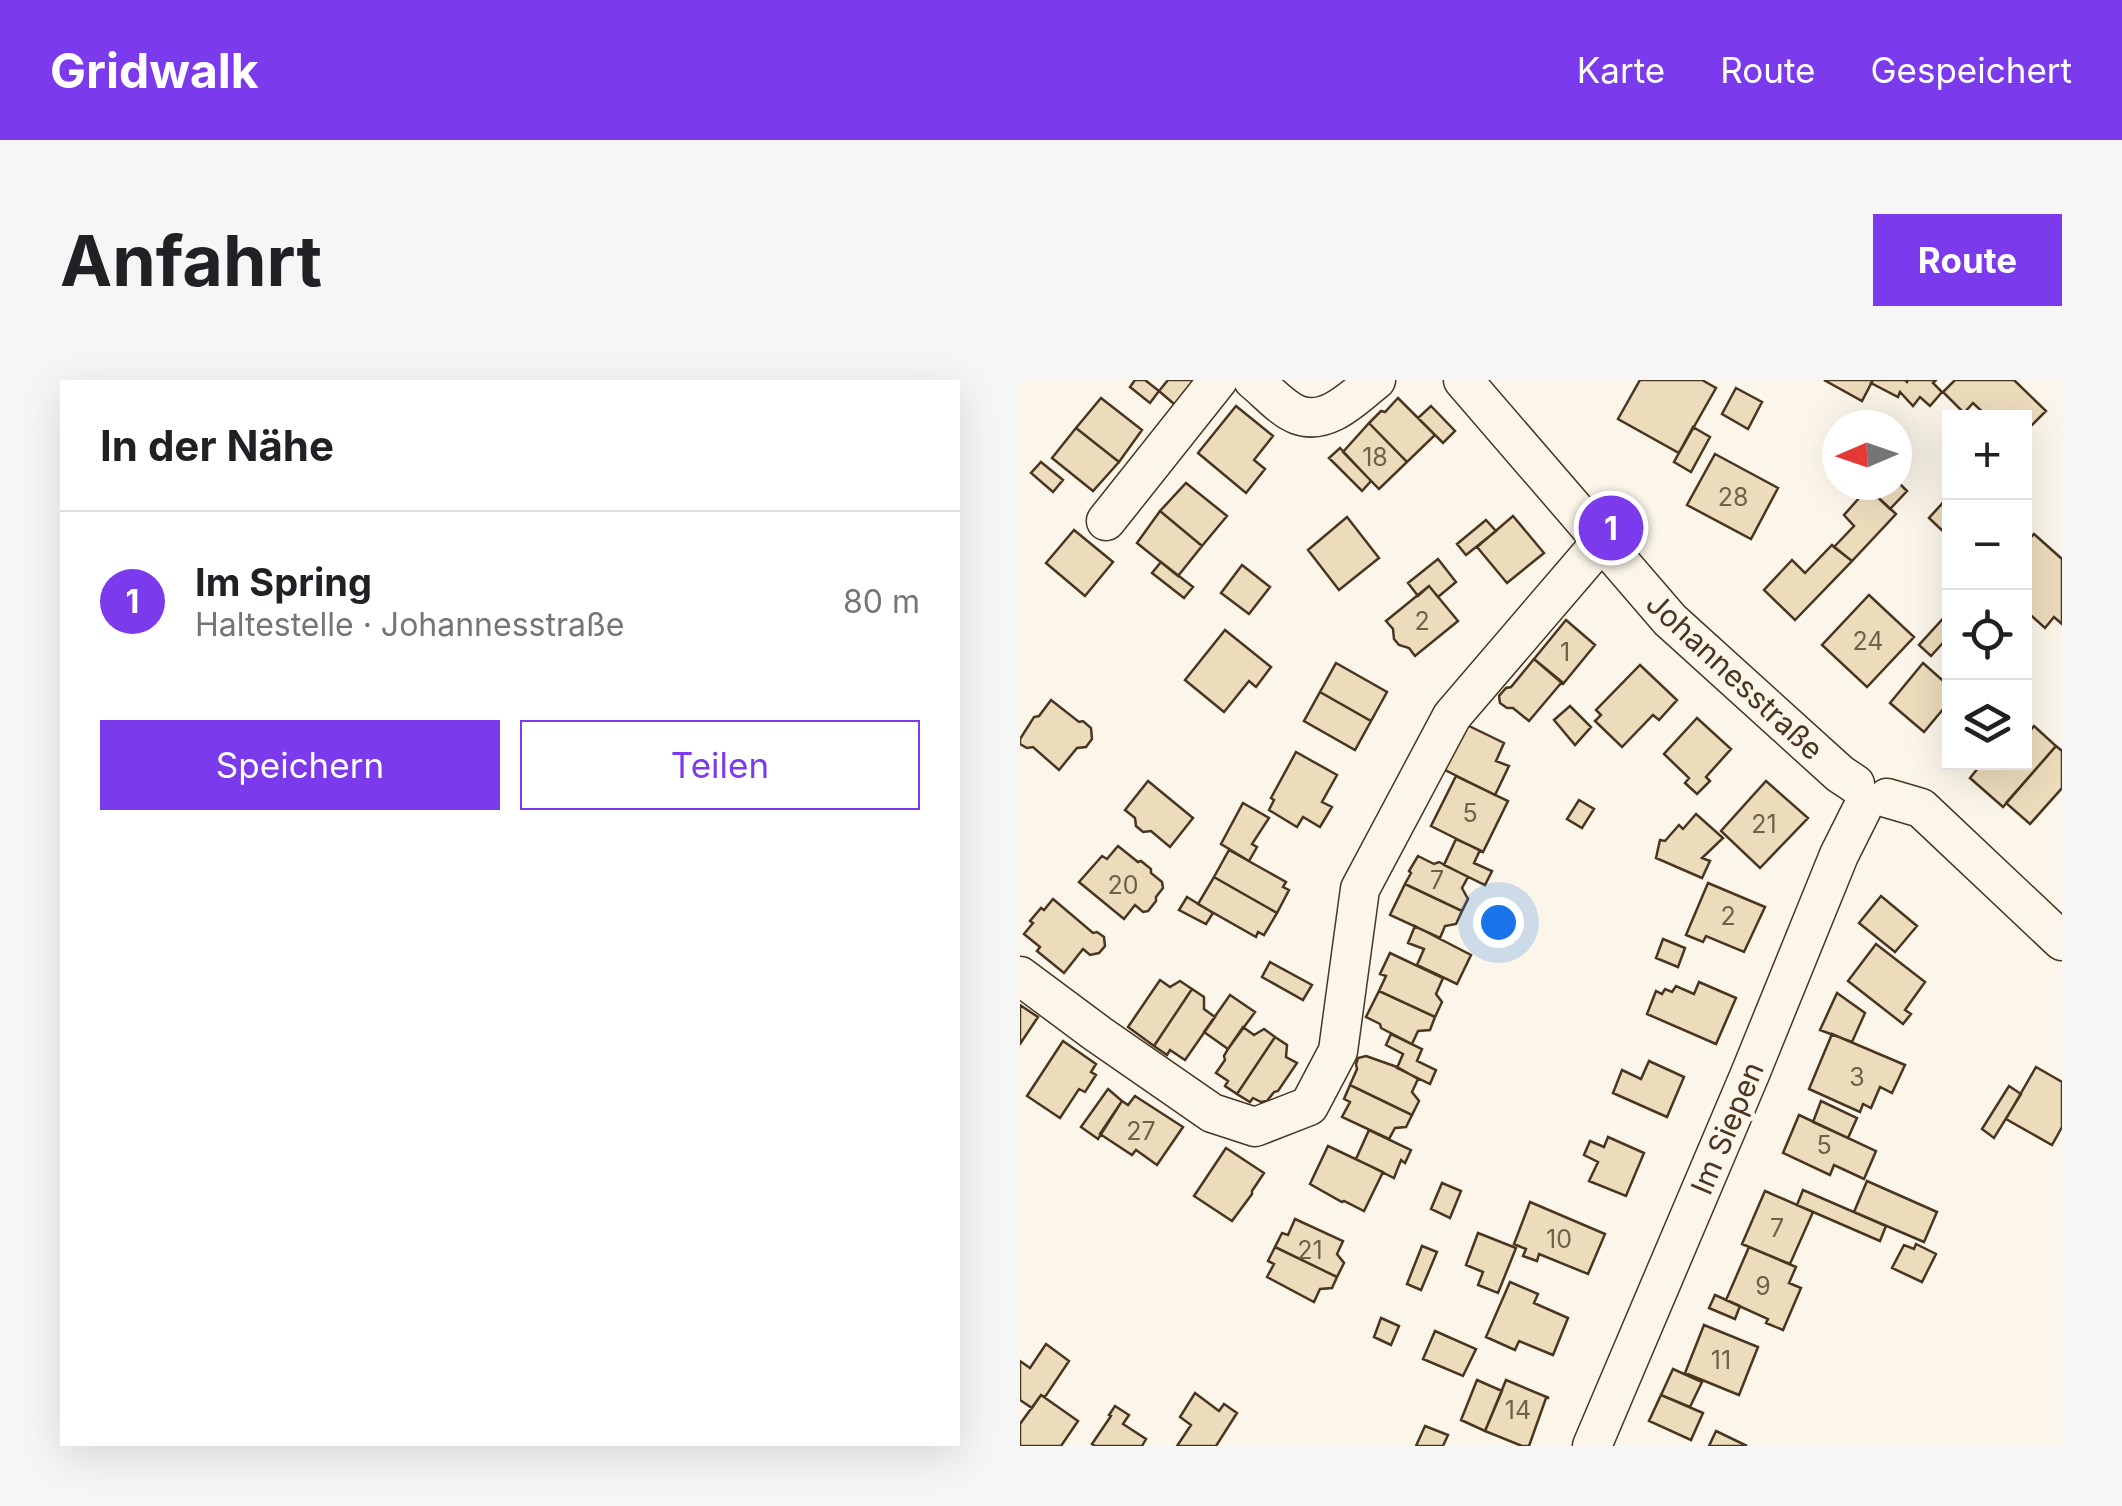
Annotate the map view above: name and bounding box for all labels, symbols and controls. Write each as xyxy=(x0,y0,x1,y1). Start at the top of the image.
text: Gridwalk xyxy=(50,41,259,100)
text: Karte xyxy=(1577,49,1665,91)
text: Route xyxy=(1720,49,1815,91)
text: Gespeichert xyxy=(1870,49,2072,91)
button: Route xyxy=(1873,214,2062,306)
text: Anfahrt xyxy=(60,218,322,303)
north arrow xyxy=(1822,410,1912,500)
map controls xyxy=(1942,410,2032,770)
button: + xyxy=(1942,410,2032,500)
text: In der Nähe xyxy=(100,420,334,471)
house number: 18 xyxy=(1362,442,1388,472)
house number: 28 xyxy=(1718,482,1748,512)
pin: 1 xyxy=(1578,490,1644,566)
button: − xyxy=(1942,500,2032,590)
text: Im Spring xyxy=(195,559,372,605)
text: 1 xyxy=(126,582,139,621)
text: 80 m xyxy=(843,582,920,621)
street label: Johannesstraße xyxy=(1639,585,1831,767)
button: locate xyxy=(1942,590,2032,680)
text: Haltestelle · Johannesstraße xyxy=(195,605,624,644)
house number: 2 xyxy=(1414,606,1430,636)
house number: 24 xyxy=(1852,626,1884,656)
house number: 1 xyxy=(1560,637,1570,667)
button: layers xyxy=(1942,680,2032,770)
button: Speichern xyxy=(100,720,500,810)
button: Teilen xyxy=(520,720,920,810)
house number: 5 xyxy=(1462,798,1478,828)
house number: 21 xyxy=(1751,809,1777,839)
house number: 7 xyxy=(1430,865,1444,895)
house number: 20 xyxy=(1107,870,1139,900)
your location xyxy=(1473,897,1524,948)
house number: 2 xyxy=(1720,901,1736,931)
street label: Im Siepen xyxy=(1683,1056,1771,1200)
house number: 3 xyxy=(1849,1062,1865,1092)
house number: 27 xyxy=(1126,1116,1156,1146)
house number: 5 xyxy=(1816,1130,1832,1160)
house number: 7 xyxy=(1770,1213,1784,1243)
house number: 10 xyxy=(1546,1224,1572,1254)
house number: 21 xyxy=(1297,1235,1323,1265)
house number: 9 xyxy=(1755,1271,1771,1301)
house number: 11 xyxy=(1711,1345,1731,1375)
house number: 14 xyxy=(1505,1395,1531,1425)

